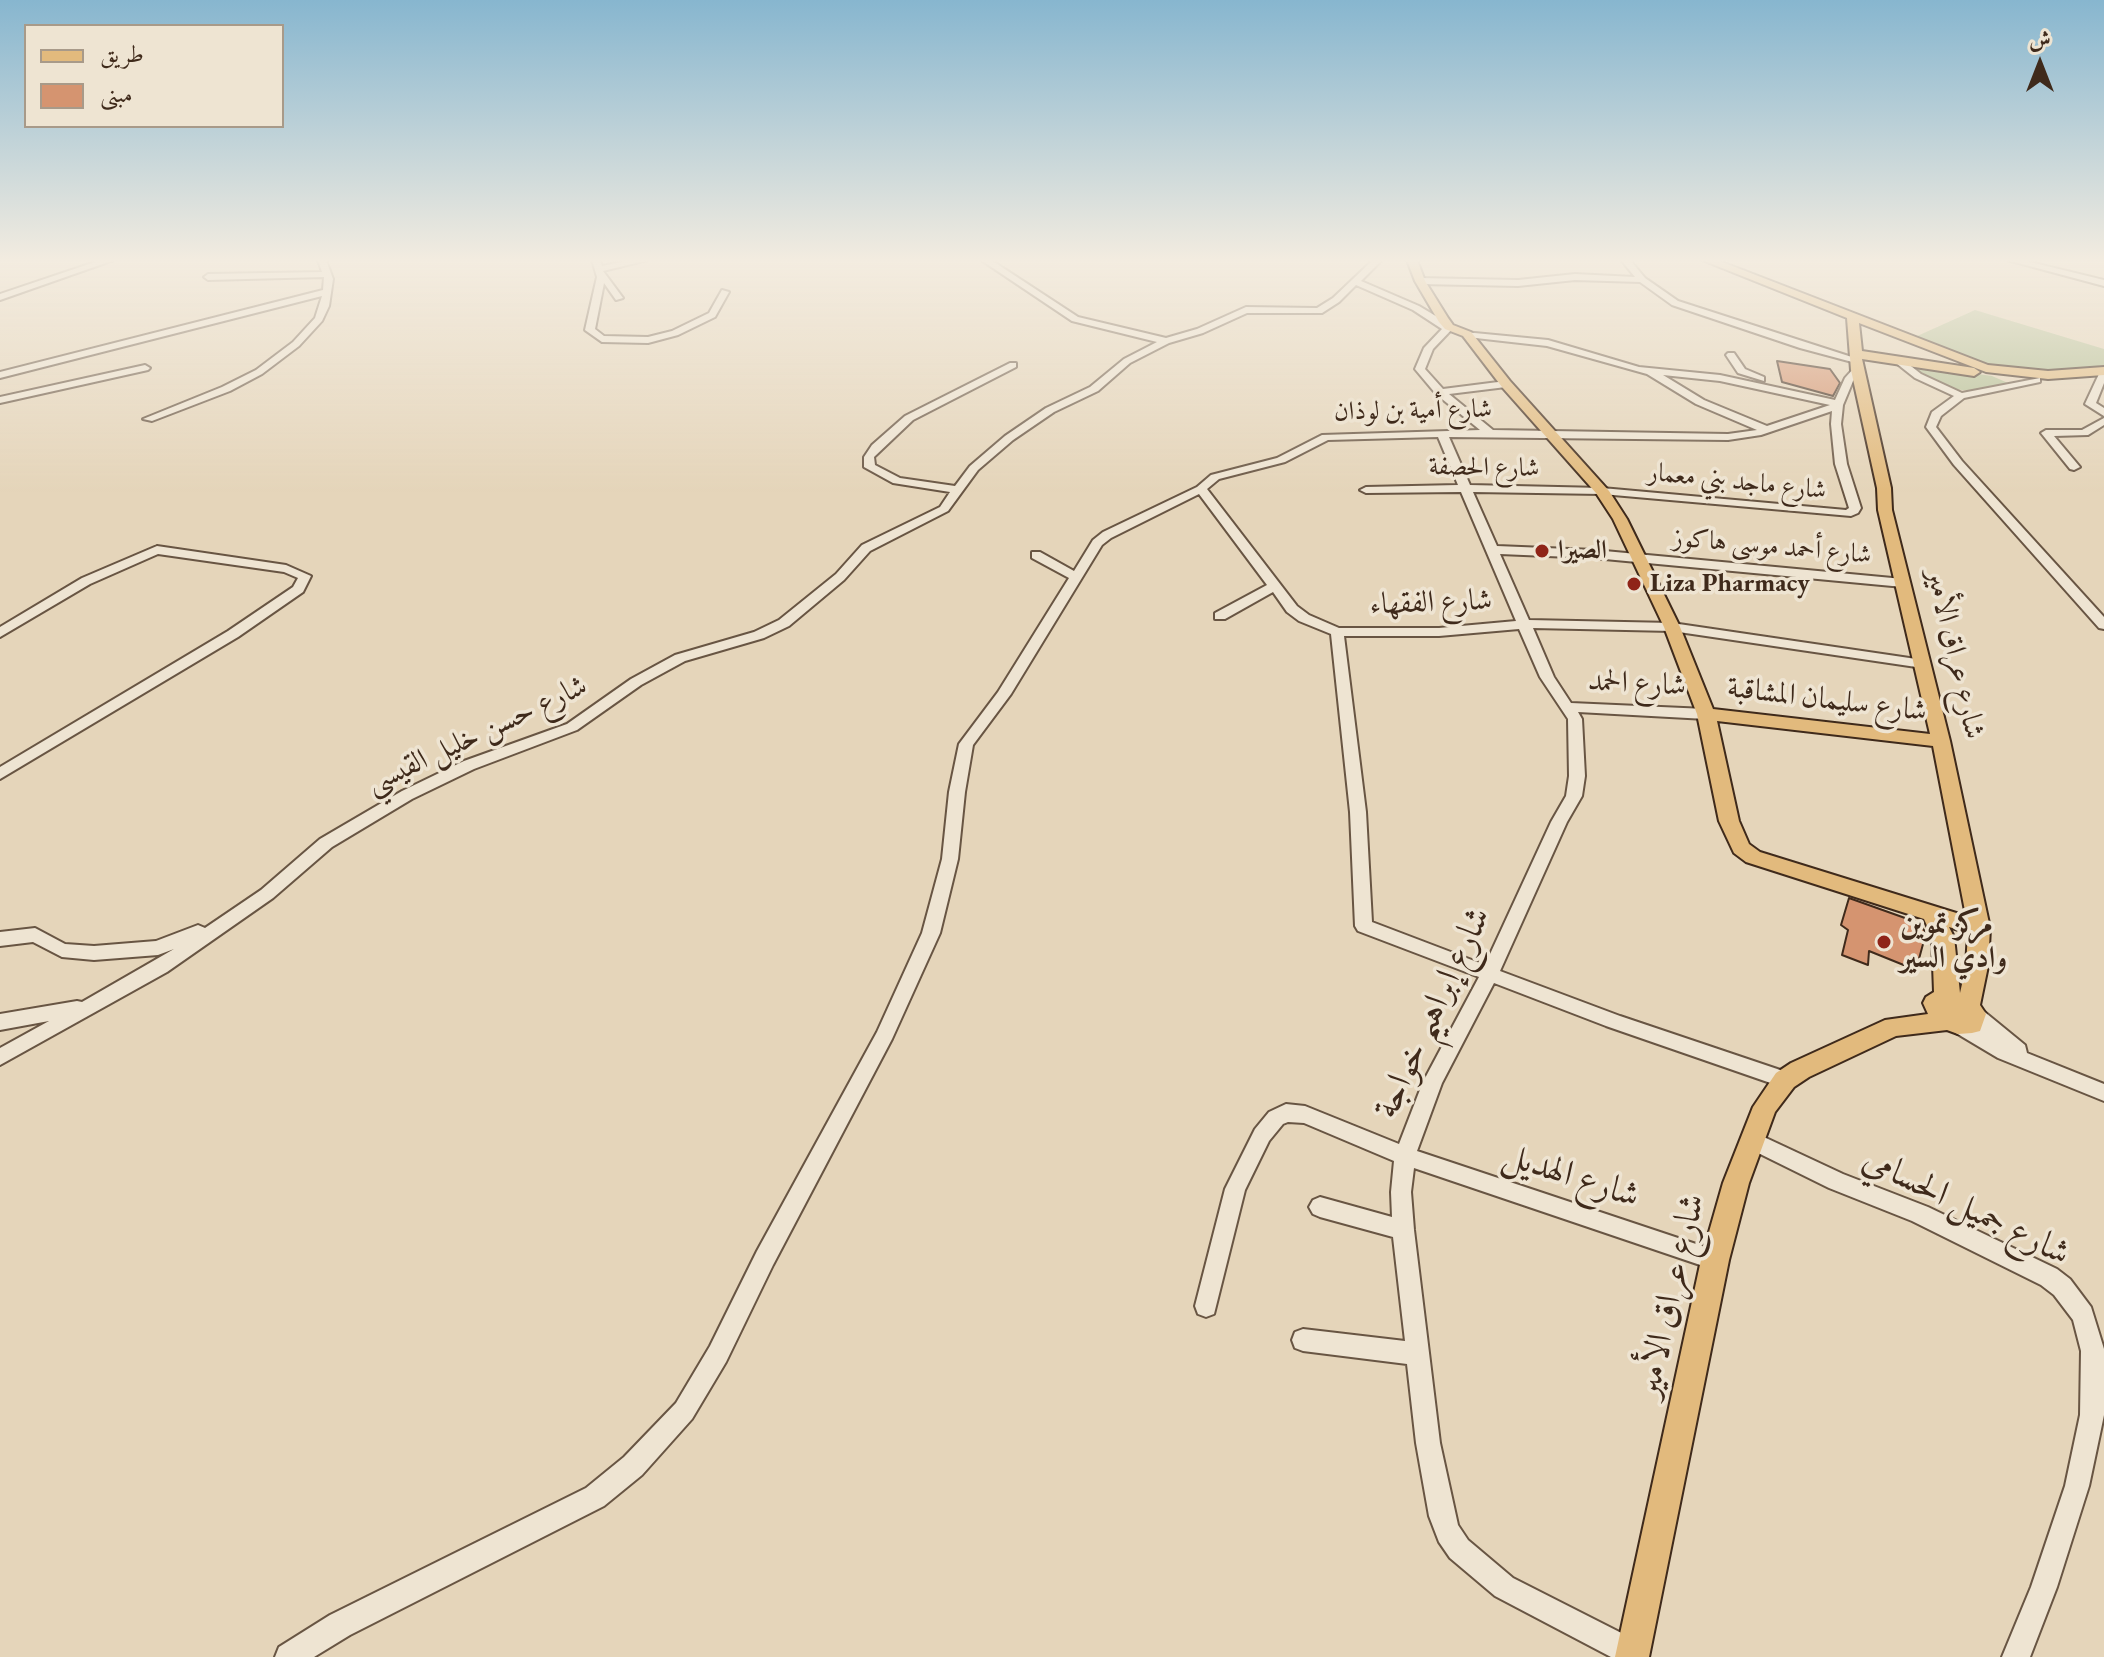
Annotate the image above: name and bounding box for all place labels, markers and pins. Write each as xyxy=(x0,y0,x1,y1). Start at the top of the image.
place label: الصيرا xyxy=(1558,535,1607,567)
marker: الصيرا xyxy=(1533,542,1551,560)
place label: Liza Pharmacy xyxy=(1650,568,1810,600)
marker: Liza Pharmacy xyxy=(1625,575,1643,593)
place label: مركز تموين وادي السير xyxy=(1900,907,2007,978)
marker: مركز تموين وادي السير xyxy=(1875,933,1893,951)

